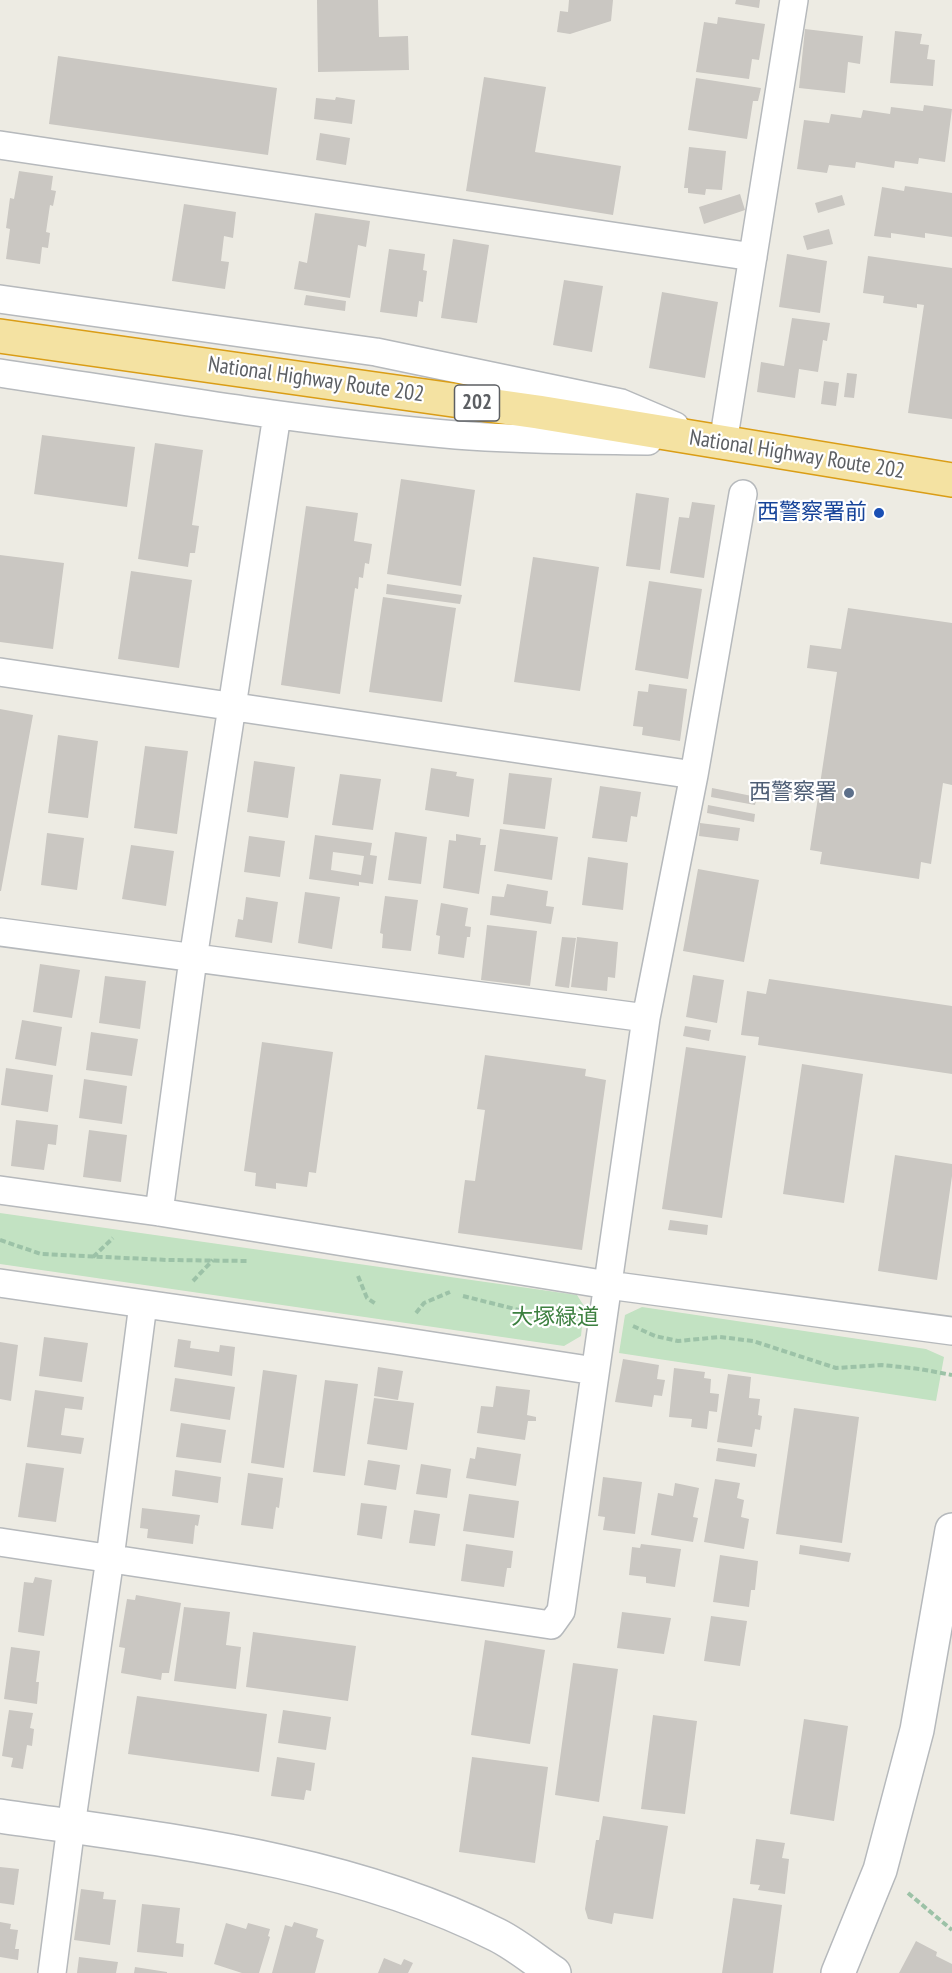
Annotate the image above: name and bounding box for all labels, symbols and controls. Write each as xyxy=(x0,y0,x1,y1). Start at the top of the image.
street label: National Highway Route 202 xyxy=(206,352,426,408)
road number: 202 xyxy=(454,385,500,421)
street label: National Highway Route 202 xyxy=(687,425,907,485)
place label: 西警察署前 xyxy=(757,500,867,526)
marker: 西警察署前 xyxy=(872,506,886,520)
place label: 西警察署 xyxy=(749,780,837,806)
marker: 西警察署 xyxy=(842,786,856,800)
park label: 大塚緑道 xyxy=(511,1305,599,1331)

